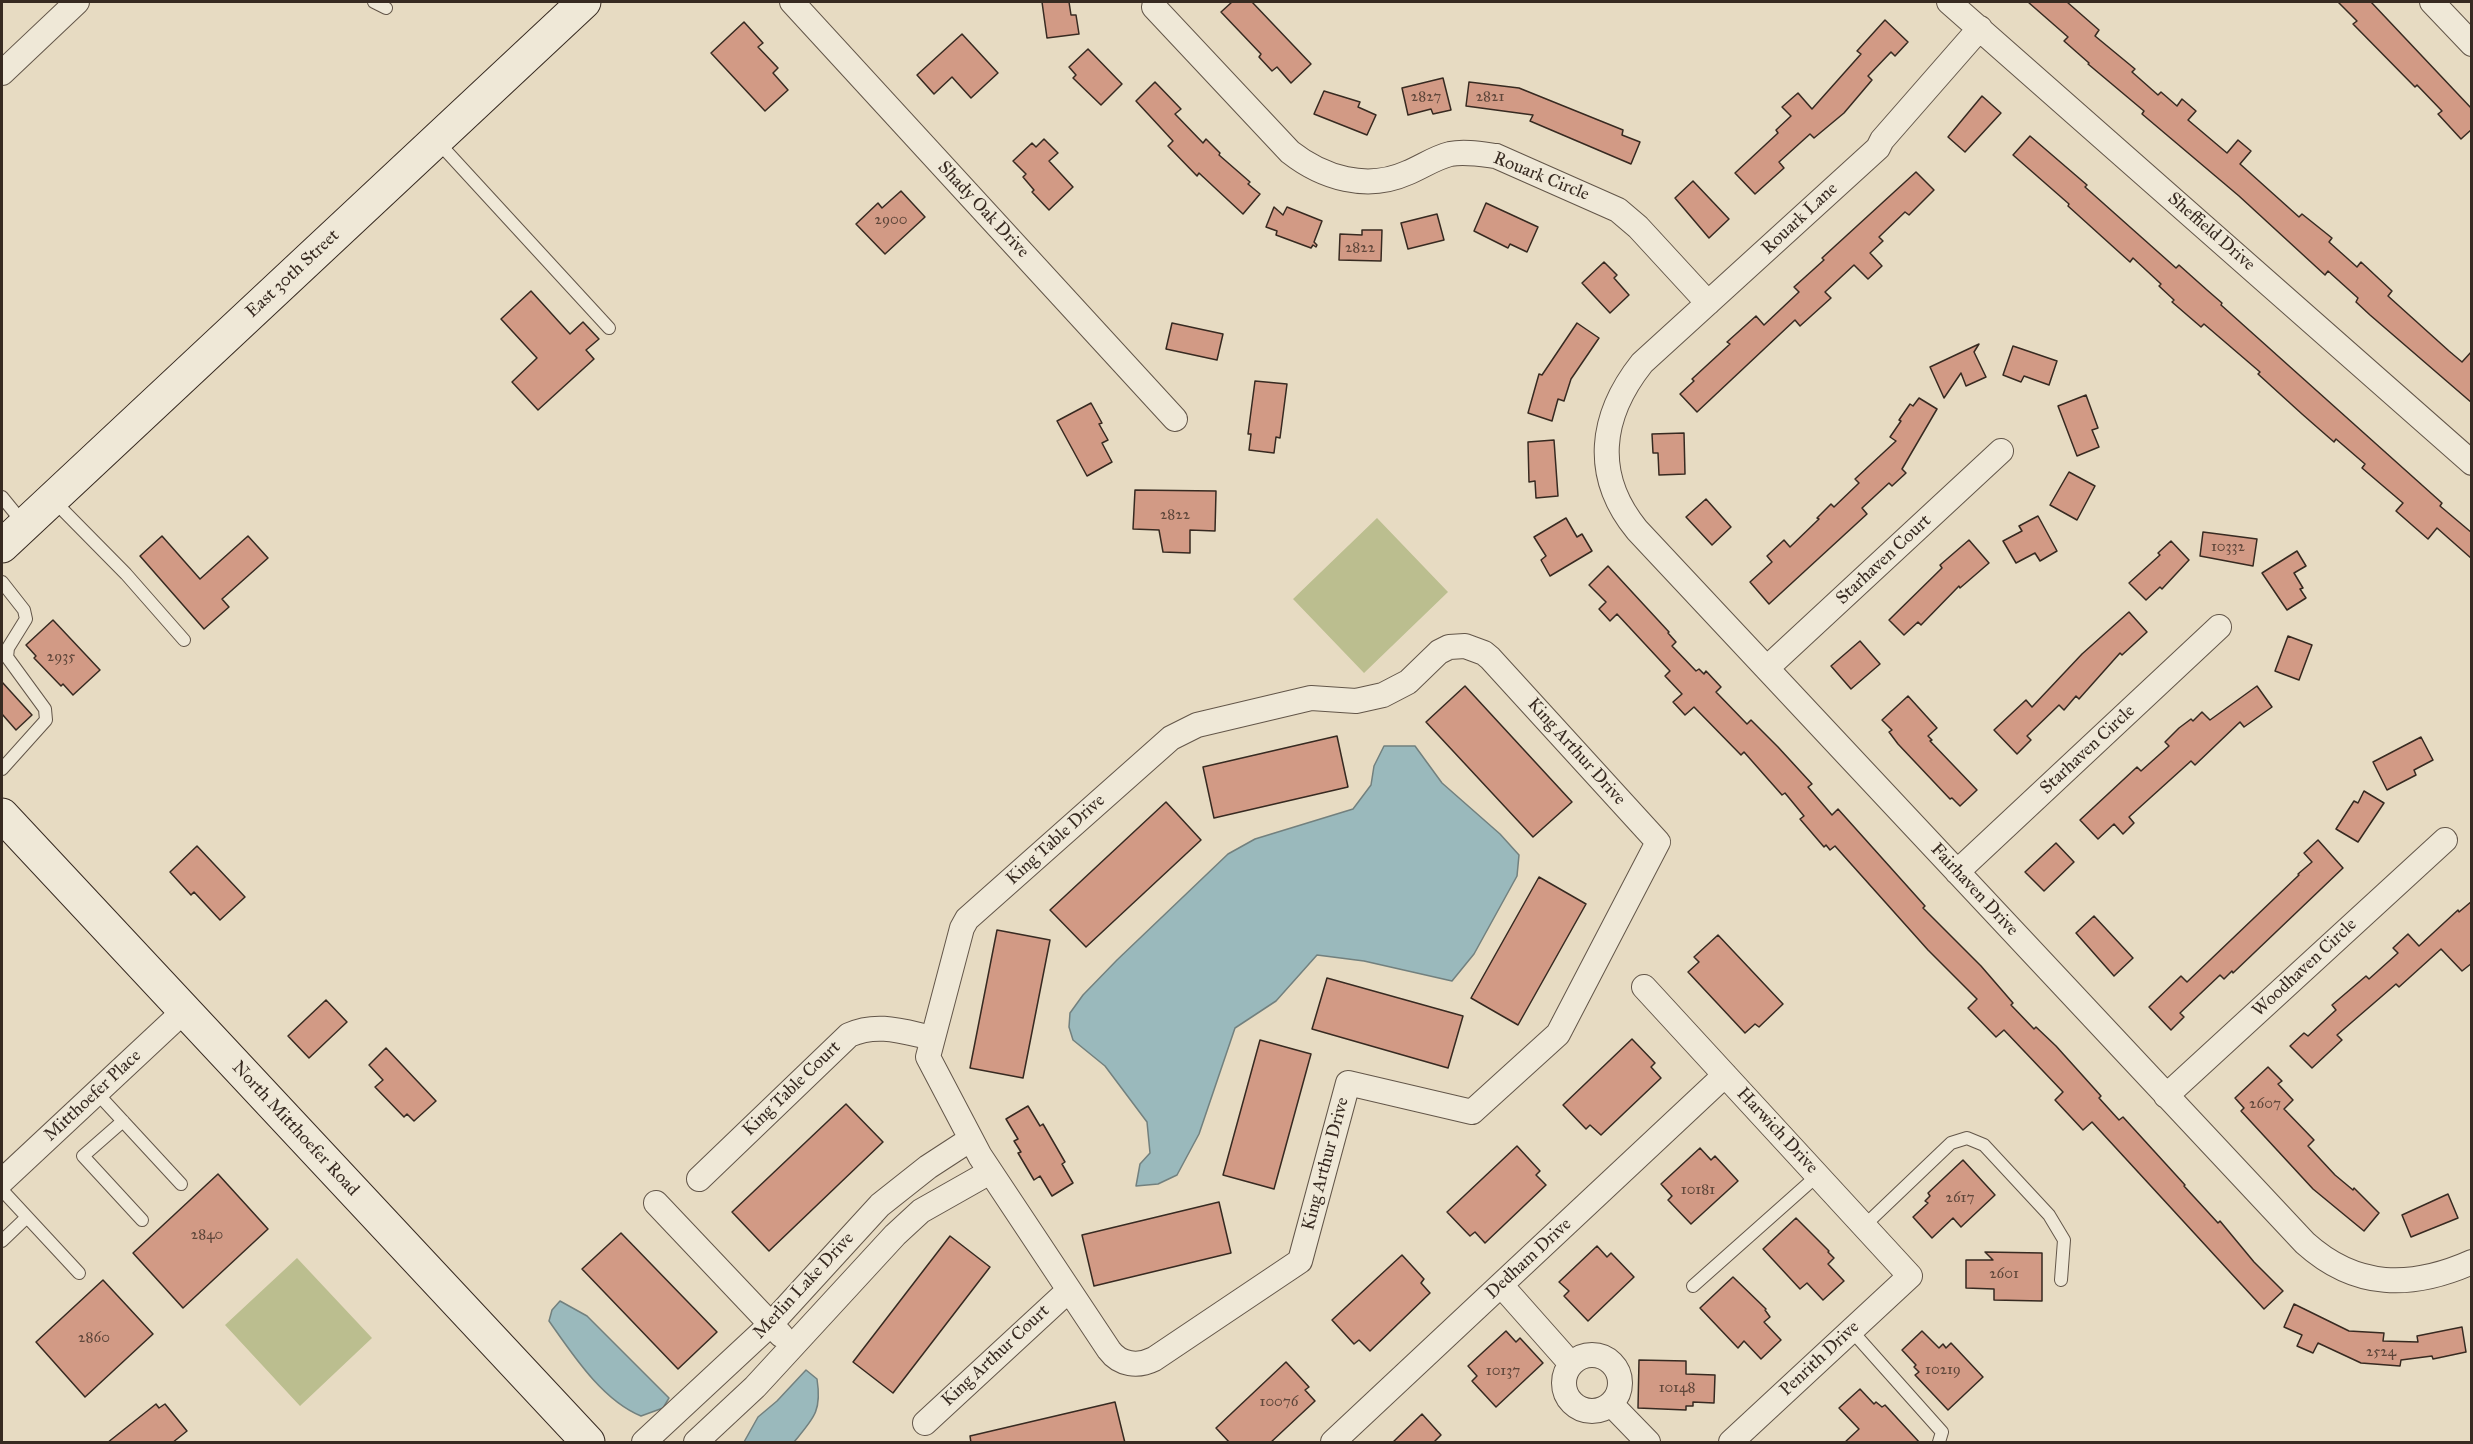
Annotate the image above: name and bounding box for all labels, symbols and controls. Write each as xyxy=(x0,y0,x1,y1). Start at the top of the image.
house number: 2827 xyxy=(1411,88,1441,106)
house number: 2821 xyxy=(1476,88,1504,106)
street label: Rouark Circle xyxy=(1490,148,1592,206)
street label: Shady Oak Drive xyxy=(933,157,1033,263)
street label: Rouark Lane xyxy=(1758,178,1842,260)
street label: Sheffield Drive xyxy=(2163,188,2259,276)
house number: 2900 xyxy=(875,211,907,229)
street label: East 30th Street xyxy=(242,225,344,323)
house number: 2822 xyxy=(1345,239,1375,257)
house number: 2822 xyxy=(1160,506,1190,524)
street label: Starhaven Court xyxy=(1832,510,1936,610)
house number: 10332 xyxy=(2211,538,2245,556)
house number: 2935 xyxy=(47,648,75,666)
street label: King Arthur Drive xyxy=(1522,694,1630,810)
street label: Starhaven Circle xyxy=(2036,701,2140,799)
street label: King Table Drive xyxy=(1002,790,1110,890)
street label: Fairhaven Drive xyxy=(1925,839,2023,941)
street label: Woodhaven Circle xyxy=(2248,914,2362,1022)
street label: King Table Court xyxy=(739,1037,845,1141)
street label: Mitthoefer Place xyxy=(40,1046,146,1146)
street label: North Mitthoefer Road xyxy=(227,1057,363,1201)
street label: Harwich Drive xyxy=(1732,1083,1822,1179)
street label: King Arthur Drive xyxy=(1298,1095,1354,1233)
house number: 2607 xyxy=(2249,1095,2281,1113)
house number: 10181 xyxy=(1681,1181,1715,1199)
house number: 2617 xyxy=(1946,1189,1974,1207)
street label: Dedham Drive xyxy=(1482,1214,1576,1304)
house number: 2840 xyxy=(191,1226,223,1244)
street label: Merlin Lake Drive xyxy=(749,1228,859,1344)
house number: 2601 xyxy=(1989,1265,2019,1283)
street label: King Arthur Court xyxy=(938,1301,1054,1411)
street label: Penrith Drive xyxy=(1776,1317,1864,1401)
house number: 2860 xyxy=(78,1329,110,1347)
house number: 2524 xyxy=(2366,1343,2396,1361)
house number: 10219 xyxy=(1925,1361,1961,1379)
house number: 10137 xyxy=(1486,1362,1520,1380)
house number: 10148 xyxy=(1659,1379,1695,1397)
house number: 10076 xyxy=(1260,1393,1298,1411)

